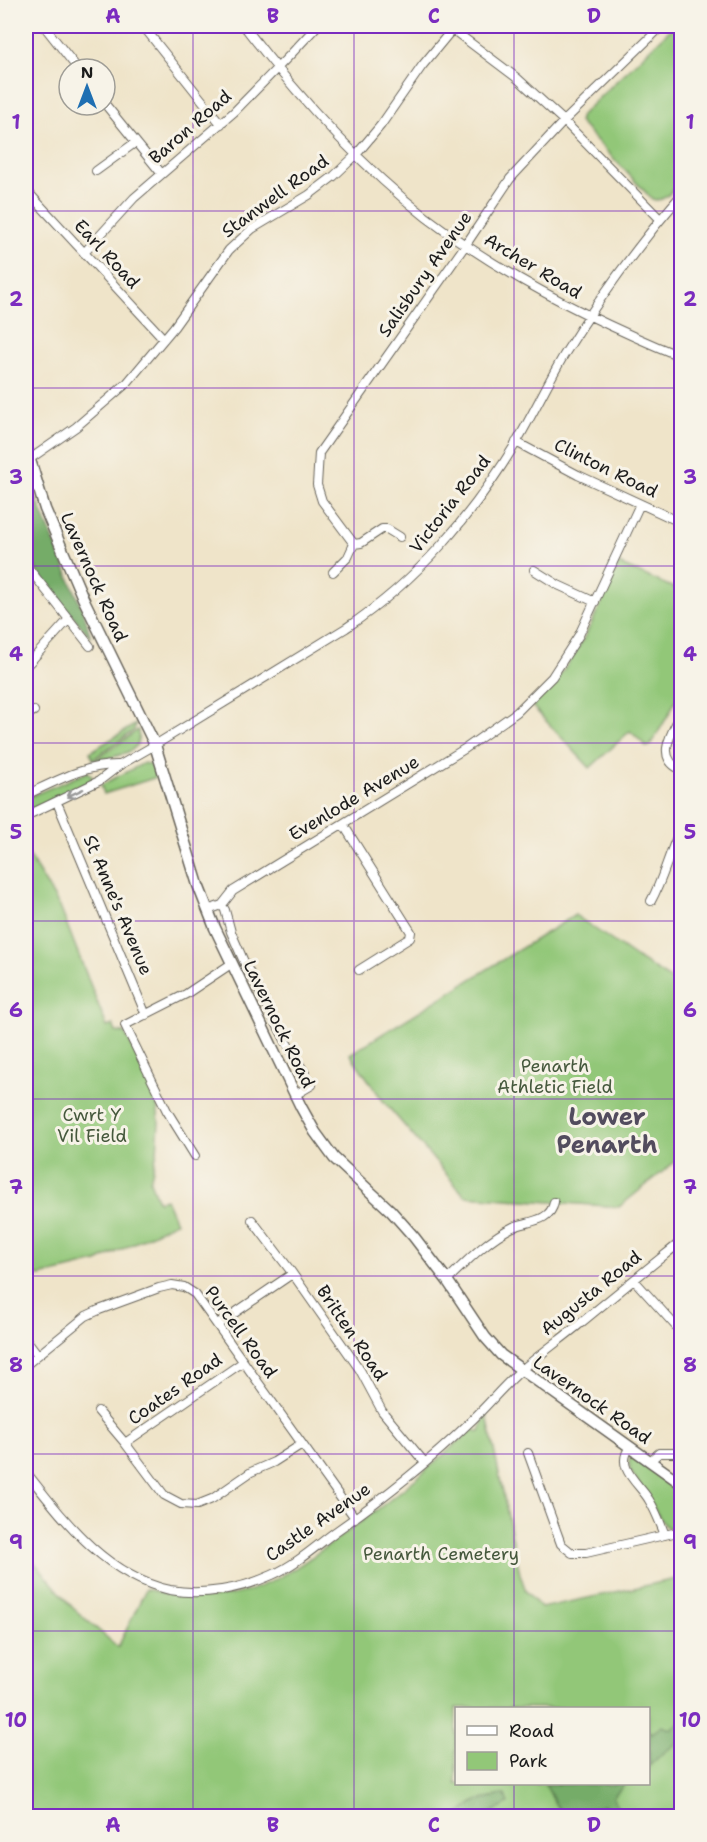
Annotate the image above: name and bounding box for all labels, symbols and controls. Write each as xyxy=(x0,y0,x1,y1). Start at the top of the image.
text: A xyxy=(105,3,121,29)
text: B xyxy=(267,3,279,29)
text: C xyxy=(428,3,440,29)
text: D xyxy=(587,3,601,29)
north arrow xyxy=(57,57,117,117)
text: N xyxy=(81,62,93,83)
street label: Baron Road xyxy=(144,84,236,170)
text: 1 xyxy=(11,109,21,135)
text: 1 xyxy=(685,109,695,135)
street label: Stanwell Road xyxy=(217,149,333,243)
street label: Salisbury Avenue xyxy=(373,206,477,342)
street label: Earl Road xyxy=(69,214,145,294)
street label: Archer Road xyxy=(480,227,586,305)
text: 2 xyxy=(9,286,23,312)
text: 2 xyxy=(683,286,697,312)
street label: Clinton Road xyxy=(550,433,662,503)
street label: Victoria Road xyxy=(404,450,496,558)
text: 3 xyxy=(9,464,23,490)
text: 3 xyxy=(683,464,697,490)
street label: Lavernock Road xyxy=(55,508,133,646)
text: 4 xyxy=(9,641,23,667)
text: 4 xyxy=(683,641,697,667)
street label: Evenlode Avenue xyxy=(284,750,424,846)
one-way arrow xyxy=(66,788,84,800)
text: 5 xyxy=(10,819,22,845)
text: 5 xyxy=(684,819,696,845)
street label: St Anne's Avenue xyxy=(78,831,158,979)
street label: Lavernock Road xyxy=(238,956,320,1092)
text: 6 xyxy=(9,997,23,1023)
text: 6 xyxy=(683,997,697,1023)
park label: Penarth Athletic Field xyxy=(497,1054,613,1099)
district label: Lower Penarth xyxy=(557,1101,657,1161)
park label: Cwrt Y Vil Field xyxy=(57,1103,127,1148)
text: 7 xyxy=(9,1174,23,1200)
text: 7 xyxy=(683,1174,697,1200)
street label: Augusta Road xyxy=(536,1245,646,1341)
street label: Britten Road xyxy=(311,1280,393,1386)
street label: Purcell Road xyxy=(199,1281,283,1383)
street label: Coates Road xyxy=(123,1348,227,1430)
street label: Lavernock Road xyxy=(528,1350,656,1450)
text: 8 xyxy=(9,1352,23,1378)
text: 8 xyxy=(683,1352,697,1378)
street label: Castle Avenue xyxy=(261,1477,375,1567)
text: 9 xyxy=(9,1529,23,1555)
text: 9 xyxy=(683,1529,697,1555)
park label: Penarth Cemetery xyxy=(363,1542,519,1566)
text: 10 xyxy=(5,1707,27,1733)
legend xyxy=(455,1707,650,1785)
text: 10 xyxy=(679,1707,701,1733)
text: Road xyxy=(509,1719,554,1743)
text: Park xyxy=(509,1749,548,1773)
text: A xyxy=(105,1812,121,1838)
text: B xyxy=(267,1812,279,1838)
text: C xyxy=(428,1812,440,1838)
text: D xyxy=(587,1812,601,1838)

